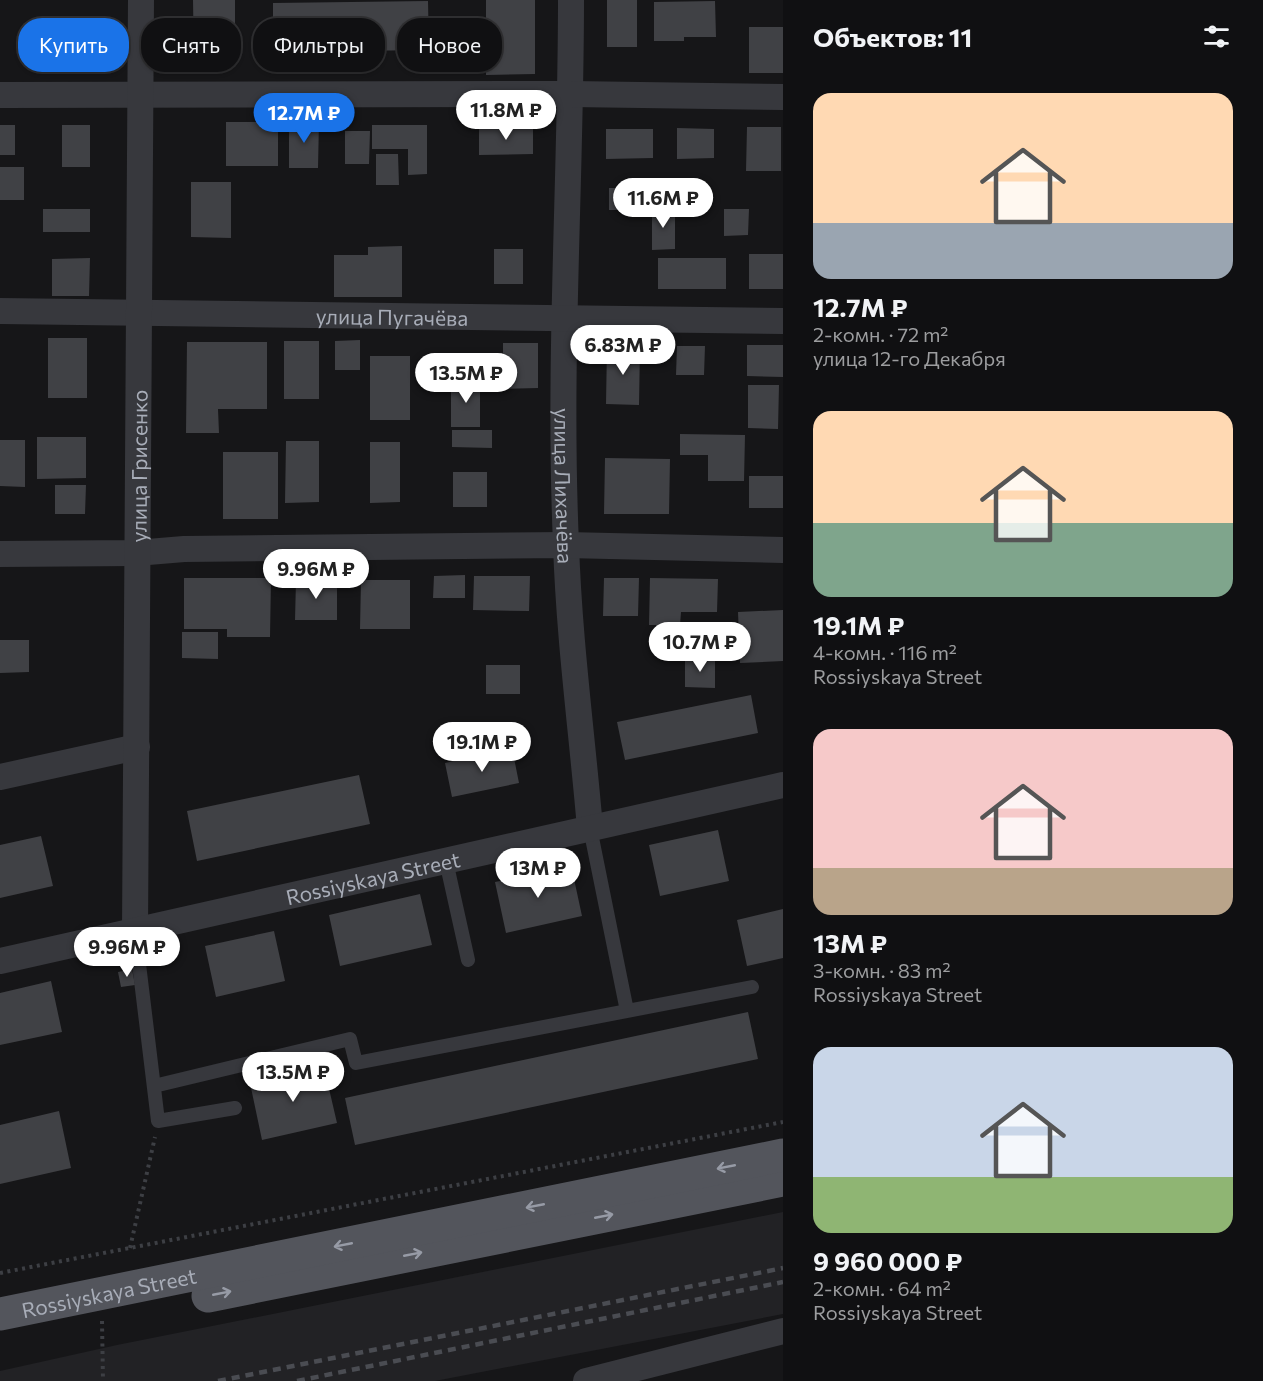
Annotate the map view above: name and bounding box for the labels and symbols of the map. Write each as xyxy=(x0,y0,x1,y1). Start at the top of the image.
pin: 11.8M ₽ xyxy=(451,90,561,141)
pin: 12.7M ₽ xyxy=(249,93,359,144)
pin: 11.6M ₽ xyxy=(608,178,718,229)
street label: улица Пугачёва xyxy=(316,303,468,329)
pin: 6.83M ₽ xyxy=(568,325,678,376)
pin: 13.5M ₽ xyxy=(411,353,521,404)
street label: улица Грисенко xyxy=(125,390,151,542)
street label: улица Лихачёва xyxy=(551,408,579,564)
pin: 9.96M ₽ xyxy=(261,549,371,600)
pin: 10.7M ₽ xyxy=(645,622,755,673)
pin: 19.1M ₽ xyxy=(427,722,537,773)
street label: Rossiyskaya Street xyxy=(283,846,462,909)
pin: 13M ₽ xyxy=(496,848,580,899)
pin: 9.96M ₽ xyxy=(72,927,182,978)
pin: 13.5M ₽ xyxy=(238,1052,348,1103)
one-way arrow xyxy=(716,1162,736,1173)
one-way arrow xyxy=(525,1201,545,1212)
one-way arrow xyxy=(594,1210,614,1221)
one-way arrow xyxy=(334,1239,353,1251)
one-way arrow xyxy=(403,1248,423,1259)
street label: Rossiyskaya Street xyxy=(19,1262,198,1322)
one-way arrow xyxy=(212,1287,231,1298)

